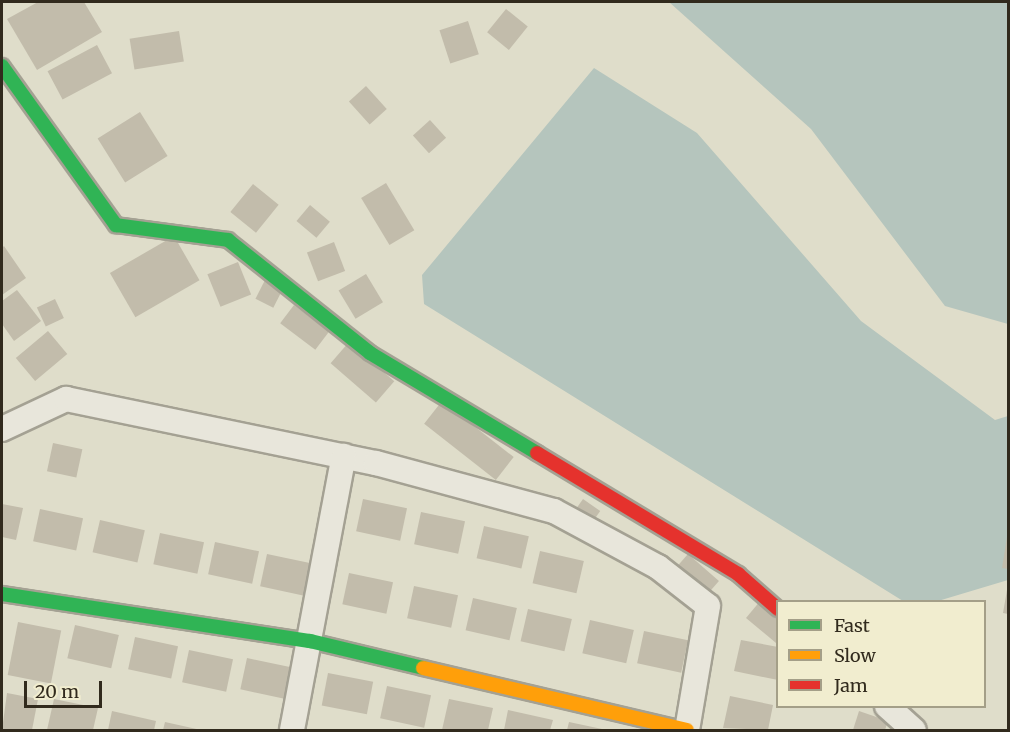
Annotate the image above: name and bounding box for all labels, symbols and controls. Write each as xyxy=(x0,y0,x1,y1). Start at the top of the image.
legend xyxy=(776,600,986,708)
text: Fast xyxy=(834,614,870,637)
text: Slow xyxy=(834,644,876,667)
scale bar xyxy=(27,669,105,707)
text: Jam xyxy=(834,674,868,697)
text: 20 m xyxy=(35,680,79,703)

